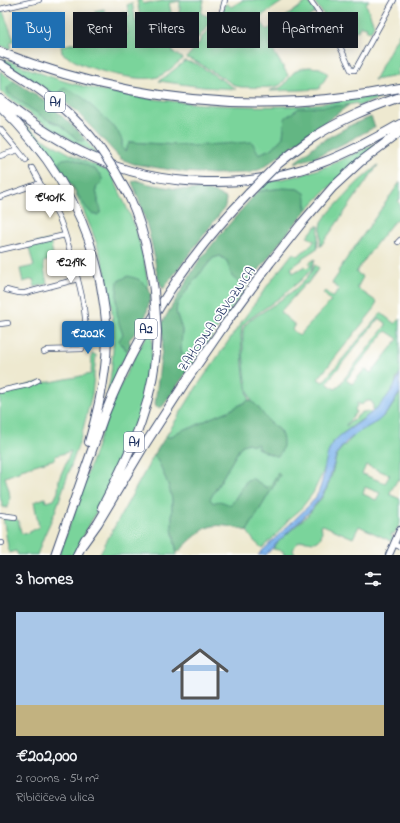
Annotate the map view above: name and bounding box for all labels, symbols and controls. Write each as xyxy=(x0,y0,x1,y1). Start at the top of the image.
chip: Buy xyxy=(12,12,65,48)
chip: Rent xyxy=(73,12,127,48)
chip: Filters xyxy=(135,12,199,48)
chip: New xyxy=(207,12,260,48)
chip: Apartment xyxy=(268,12,358,48)
road number: A1 xyxy=(45,92,65,112)
pin: €401K xyxy=(22,185,78,219)
text: €401K xyxy=(35,188,65,207)
pin: €219K xyxy=(43,250,99,284)
text: €219K xyxy=(56,253,86,272)
street label: ZAHODNA OBVOZNICA xyxy=(174,263,261,375)
road number: A2 xyxy=(135,319,157,339)
pin: €202K xyxy=(60,321,116,355)
text: €202K xyxy=(71,324,105,343)
road number: A1 xyxy=(124,432,144,452)
text: 3 homes xyxy=(16,567,74,592)
icon: filters xyxy=(362,568,384,590)
icon: home xyxy=(164,638,236,710)
text: €202,000 xyxy=(16,744,77,769)
text: 2 rooms · 54 m² xyxy=(16,769,99,788)
text: Ribičičeva ulica xyxy=(16,788,94,807)

